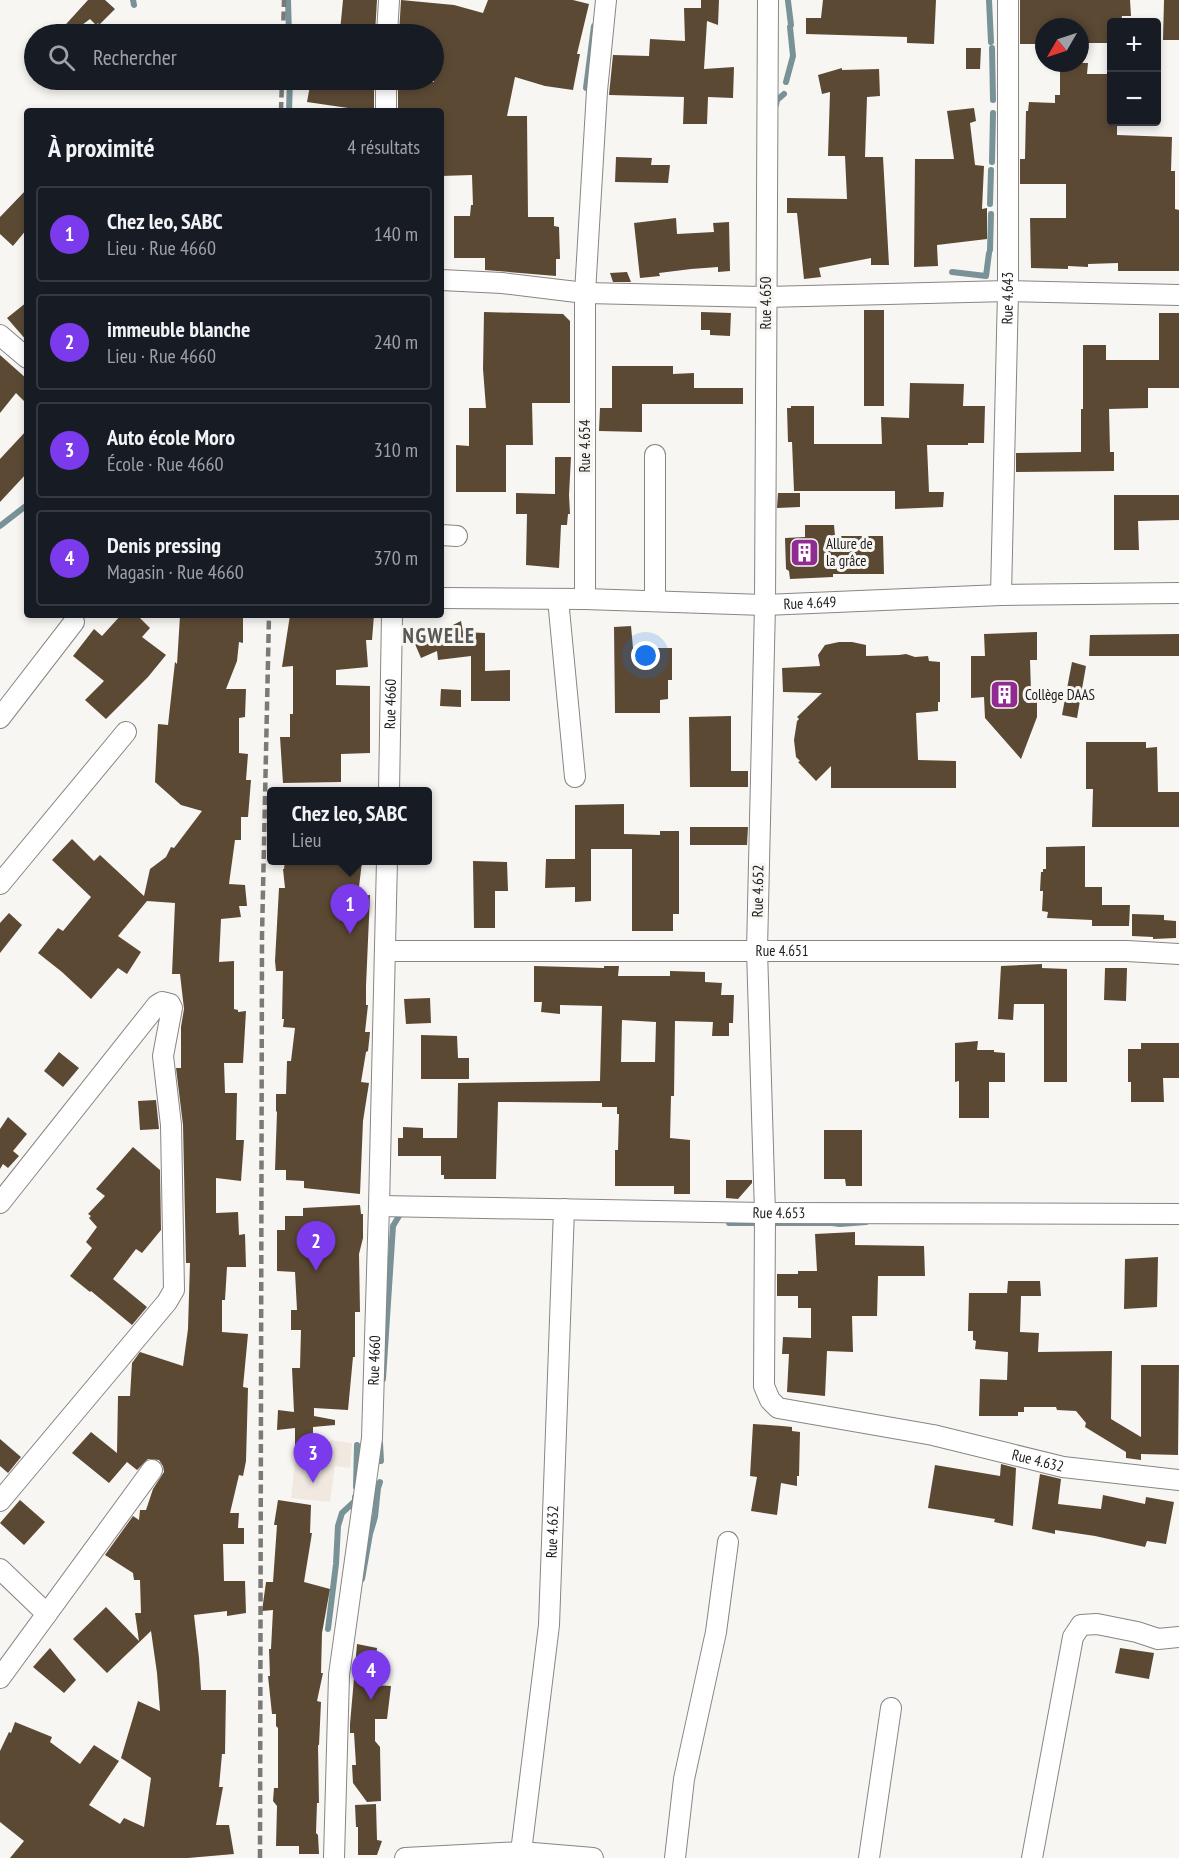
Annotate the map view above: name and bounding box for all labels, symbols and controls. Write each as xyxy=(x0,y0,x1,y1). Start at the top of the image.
north arrow xyxy=(1035,18,1089,72)
map controls xyxy=(1107,18,1161,126)
button: + xyxy=(1107,18,1161,72)
search box xyxy=(24,24,444,90)
icon: search xyxy=(45,41,78,74)
text: Rechercher xyxy=(93,43,177,71)
button: − xyxy=(1107,72,1161,126)
text: À proximité xyxy=(48,131,155,164)
text: 4 résultats xyxy=(347,134,420,160)
text: Chez leo, SABC xyxy=(107,207,222,235)
text: 1 xyxy=(65,221,74,247)
text: 140 m xyxy=(374,221,418,247)
text: Lieu · Rue 4660 xyxy=(107,235,216,261)
street label: Rue 4.643 xyxy=(997,272,1017,325)
street label: Rue 4.650 xyxy=(756,276,775,329)
text: immeuble blanche xyxy=(107,315,250,343)
text: 2 xyxy=(65,329,74,355)
text: 240 m xyxy=(374,329,418,355)
text: Lieu · Rue 4660 xyxy=(107,343,216,369)
street label: Rue 4.654 xyxy=(575,419,594,472)
text: Auto école Moro xyxy=(107,423,235,451)
text: 3 xyxy=(65,437,74,463)
text: 310 m xyxy=(374,437,418,463)
text: École · Rue 4660 xyxy=(107,451,223,477)
text: Denis pressing xyxy=(107,531,221,559)
place label: Allure de la grâce xyxy=(826,534,873,570)
building icon: Allure de la grâce xyxy=(789,537,821,569)
text: 4 xyxy=(65,545,74,571)
text: 370 m xyxy=(374,545,418,571)
text: Magasin · Rue 4660 xyxy=(107,559,244,585)
street label: Rue 4.649 xyxy=(783,592,837,613)
district label: NGWELE xyxy=(403,622,475,649)
your location xyxy=(631,641,660,670)
street label: Rue 4660 xyxy=(380,679,400,729)
building icon: Collège DAAS xyxy=(988,679,1020,711)
place label: Collège DAAS xyxy=(1025,685,1095,704)
popup xyxy=(267,787,432,865)
text: Chez leo, SABC xyxy=(292,799,407,827)
text: Lieu xyxy=(292,827,321,853)
street label: Rue 4.652 xyxy=(748,864,767,918)
pin: 1 xyxy=(330,884,370,934)
street label: Rue 4.651 xyxy=(756,941,808,960)
street label: Rue 4.653 xyxy=(752,1203,805,1222)
pin: 2 xyxy=(296,1222,336,1271)
street label: Rue 4660 xyxy=(364,1335,384,1386)
pin: 3 xyxy=(294,1434,332,1483)
street label: Rue 4.632 xyxy=(1010,1445,1066,1476)
street label: Rue 4.632 xyxy=(541,1505,562,1559)
pin: 4 xyxy=(352,1650,391,1700)

